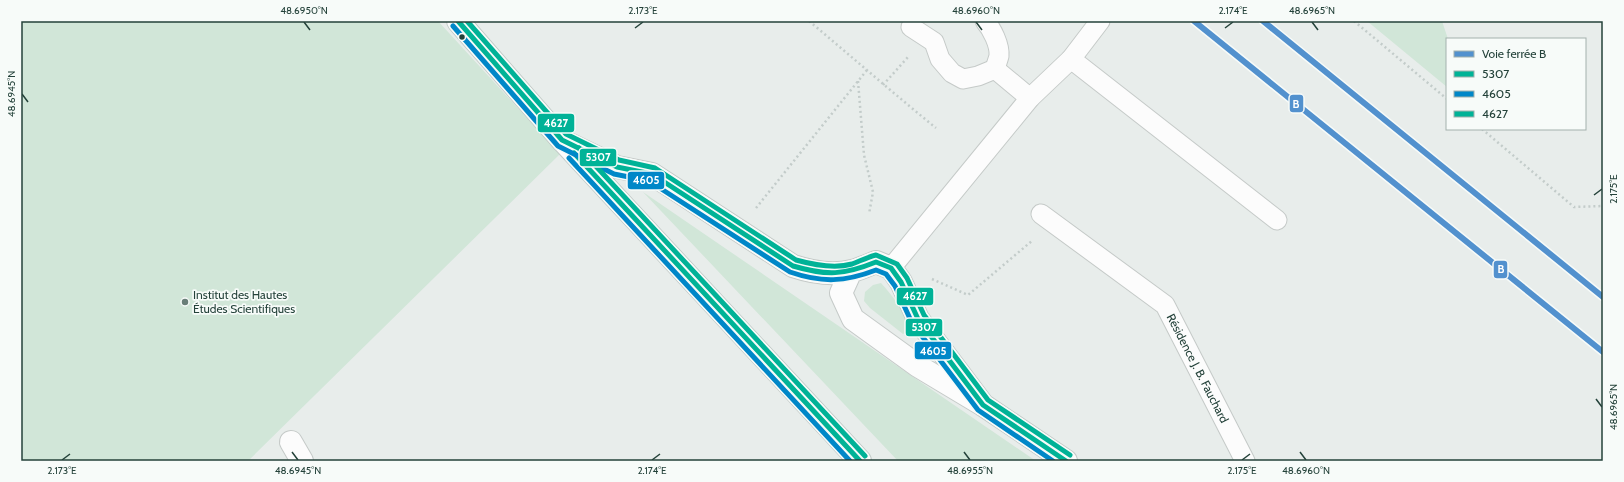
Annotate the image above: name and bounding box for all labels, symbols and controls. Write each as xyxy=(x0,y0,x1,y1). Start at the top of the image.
text: 48.6950°N xyxy=(280,4,328,17)
text: 2.173°E xyxy=(628,4,658,17)
text: 48.6960°N xyxy=(952,4,1000,17)
text: 2.174°E xyxy=(1218,4,1248,17)
text: 48.6965°N xyxy=(1289,4,1335,17)
unlabelled marker xyxy=(457,32,467,42)
legend xyxy=(1446,38,1586,130)
text: Voie ferrée B xyxy=(1482,46,1546,61)
text: 5307 xyxy=(1482,66,1509,81)
text: 48.6945°N xyxy=(5,71,18,117)
text: 4605 xyxy=(1482,86,1511,101)
line badge: B xyxy=(1289,94,1304,113)
text: B xyxy=(1293,97,1300,111)
text: 4627 xyxy=(1482,106,1508,121)
line badge: 4627 xyxy=(537,113,575,133)
text: 4627 xyxy=(544,116,569,130)
line badge: 5307 xyxy=(579,148,617,167)
text: 5307 xyxy=(585,150,611,164)
line badge: 4605 xyxy=(627,171,665,190)
text: 4605 xyxy=(633,173,659,187)
text: 2.175°E xyxy=(1607,174,1620,204)
line badge: B xyxy=(1493,260,1508,279)
text: B xyxy=(1498,262,1505,276)
place label: Institut des Hautes Études Scientifiques xyxy=(193,287,295,316)
line badge: 4627 xyxy=(896,287,934,306)
text: 4627 xyxy=(903,289,928,303)
marker: Institut des Hautes Études Scientifiques xyxy=(180,297,190,307)
street label: Résidence J. B. Fauchard xyxy=(1164,311,1232,425)
line badge: 5307 xyxy=(905,318,943,337)
text: 5307 xyxy=(911,320,937,334)
line badge: 4605 xyxy=(914,341,952,360)
text: 4605 xyxy=(920,344,946,358)
text: 48.6965°N xyxy=(1607,384,1620,430)
text: 2.173°E xyxy=(47,464,77,477)
text: 48.6945°N xyxy=(275,464,321,477)
text: 2.174°E xyxy=(637,464,667,477)
text: 48.6955°N xyxy=(947,464,993,477)
text: 2.175°E xyxy=(1227,464,1257,477)
text: 48.6960°N xyxy=(1282,464,1330,477)

